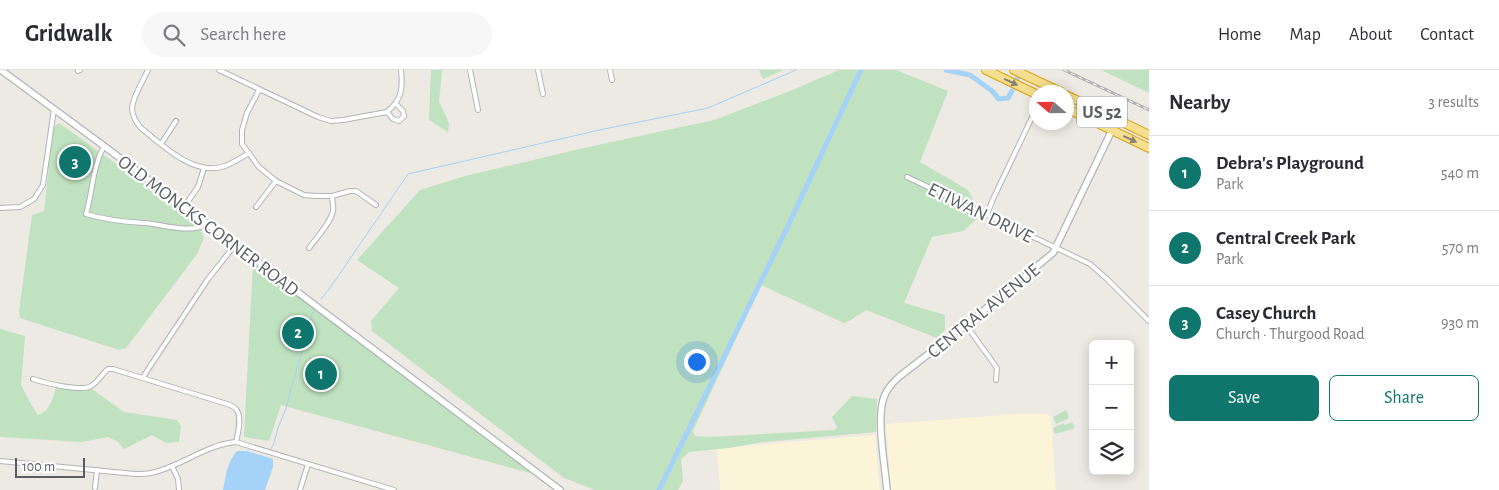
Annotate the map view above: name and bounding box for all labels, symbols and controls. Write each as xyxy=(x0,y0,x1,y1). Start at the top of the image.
search box xyxy=(142,12,492,57)
icon: search xyxy=(160,21,188,49)
text: Gridwalk xyxy=(25,22,112,46)
text: Search here xyxy=(200,25,286,44)
text: Home xyxy=(1218,26,1261,44)
text: Map xyxy=(1289,26,1321,44)
text: About xyxy=(1349,26,1392,44)
text: Contact xyxy=(1420,26,1474,44)
one-way arrow xyxy=(1004,78,1018,86)
north arrow xyxy=(1029,85,1074,130)
text: Nearby xyxy=(1169,92,1230,113)
text: 3 results xyxy=(1428,94,1479,110)
road number: US 52 xyxy=(1077,97,1127,128)
one-way arrow xyxy=(1123,135,1137,143)
pin: 3 xyxy=(59,143,91,181)
street label: OLD MONCKS CORNER ROAD xyxy=(114,152,302,300)
text: Debra's Playground xyxy=(1216,154,1364,173)
text: 1 xyxy=(1182,165,1188,181)
text: 540 m xyxy=(1441,165,1479,181)
text: Park xyxy=(1216,176,1244,192)
street label: ETIWAN DRIVE xyxy=(925,180,1036,247)
text: Central Creek Park xyxy=(1216,229,1356,248)
text: 2 xyxy=(1181,240,1189,256)
text: 570 m xyxy=(1442,240,1479,256)
text: Park xyxy=(1216,251,1244,267)
street label: CENTRAL AVENUE xyxy=(924,260,1044,362)
text: Casey Church xyxy=(1216,304,1316,323)
pin: 2 xyxy=(282,314,314,352)
text: 3 xyxy=(1182,315,1188,331)
text: 930 m xyxy=(1441,315,1479,331)
text: Church · Thurgood Road xyxy=(1216,326,1365,342)
map controls xyxy=(1089,340,1134,475)
button: + xyxy=(1089,340,1134,385)
your location xyxy=(684,349,710,375)
pin: 1 xyxy=(305,355,337,393)
button: Save xyxy=(1169,375,1319,421)
button: Share xyxy=(1329,375,1479,421)
button: − xyxy=(1089,385,1134,430)
button: layers xyxy=(1089,430,1134,475)
scale bar xyxy=(15,455,85,478)
text: 100 m xyxy=(22,460,55,474)

